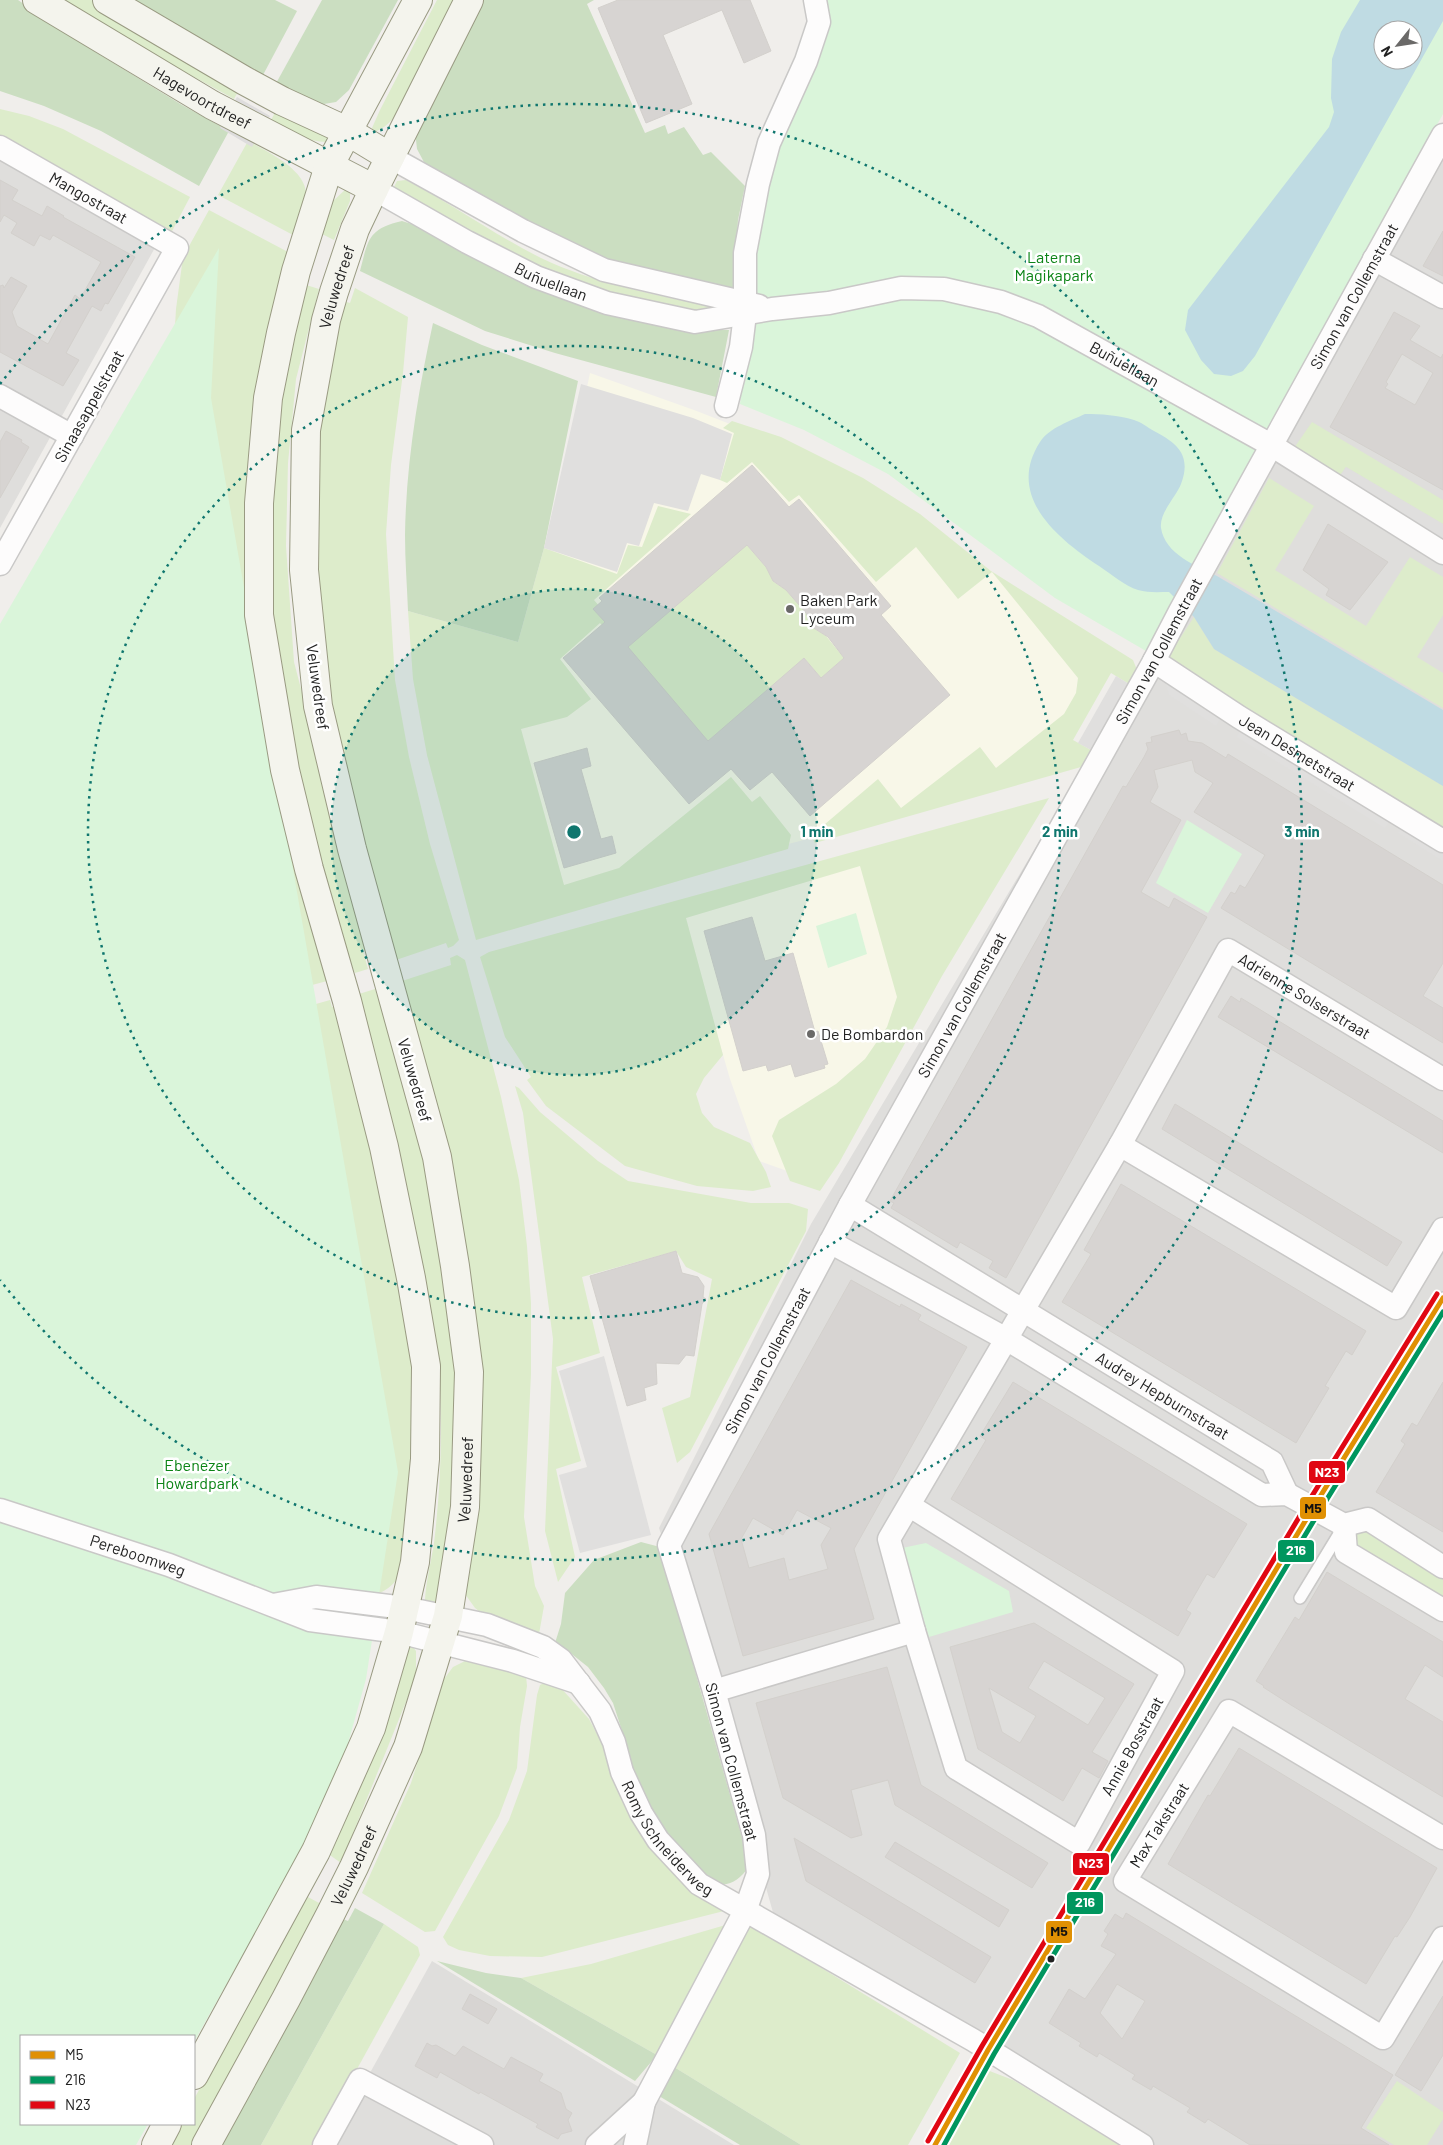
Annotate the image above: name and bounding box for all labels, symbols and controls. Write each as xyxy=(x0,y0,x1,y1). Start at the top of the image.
north arrow xyxy=(1373,20,1423,70)
text: N xyxy=(1377,43,1396,60)
street label: Hagevoortdreef xyxy=(150,62,255,133)
street label: Mangostraat xyxy=(46,167,131,227)
street label: Simon van Collemstraat xyxy=(1306,220,1401,372)
street label: Veluwedreef xyxy=(315,242,358,330)
park label: Laterna Magikapark xyxy=(1014,247,1094,284)
street label: Buñuellaan xyxy=(512,258,590,304)
street label: Buñuellaan xyxy=(1087,337,1163,390)
street label: Sinaasappelstraat xyxy=(50,346,127,465)
street label: Simon van Collemstraat xyxy=(1111,574,1206,727)
place label: Baken Park Lyceum xyxy=(800,590,878,627)
marker: Baken Park Lyceum xyxy=(784,603,796,615)
street label: Veluwedreef xyxy=(303,643,334,731)
street label: Jean Desmetstraat xyxy=(1236,709,1359,795)
text: 1 min xyxy=(801,822,833,840)
text: 2 min xyxy=(1042,822,1078,840)
text: 3 min xyxy=(1284,822,1320,840)
centre of rings xyxy=(565,823,583,841)
street label: Simon van Collemstraat xyxy=(913,929,1010,1081)
street label: Adrienne Solserstraat xyxy=(1235,949,1374,1042)
place label: De Bombardon xyxy=(821,1024,923,1043)
marker: De Bombardon xyxy=(805,1028,817,1040)
street label: Veluwedreef xyxy=(394,1036,437,1124)
street label: Simon van Collemstraat xyxy=(720,1283,814,1437)
street label: Audrey Hepburnstraat xyxy=(1093,1347,1233,1443)
street label: Veluwedreef xyxy=(453,1436,476,1524)
park label: Ebenezer Howardpark xyxy=(155,1455,239,1492)
line badge: N23 xyxy=(1308,1460,1346,1484)
text: N23 xyxy=(1315,1463,1339,1480)
line badge: M5 xyxy=(1299,1496,1327,1520)
text: M5 xyxy=(1304,1499,1322,1516)
street label: Pereboomweg xyxy=(88,1530,189,1580)
line badge: 216 xyxy=(1277,1539,1315,1563)
text: 216 xyxy=(1286,1541,1307,1558)
street label: Simon van Collemstraat xyxy=(702,1680,763,1843)
street label: Annie Bosstraat xyxy=(1096,1693,1167,1799)
street label: Romy Schneiderweg xyxy=(618,1777,717,1899)
street label: Max Takstraat xyxy=(1125,1779,1192,1871)
street label: Veluwedreef xyxy=(326,1822,380,1909)
line badge: N23 xyxy=(1072,1852,1110,1876)
text: N23 xyxy=(1079,1854,1103,1871)
line badge: 216 xyxy=(1066,1891,1104,1915)
text: 216 xyxy=(1075,1893,1096,1910)
line badge: M5 xyxy=(1045,1920,1073,1944)
text: M5 xyxy=(1050,1922,1068,1939)
unlabelled marker xyxy=(1046,1954,1056,1964)
legend xyxy=(20,2035,195,2125)
text: M5 xyxy=(65,2045,83,2063)
text: 216 xyxy=(65,2070,86,2088)
text: N23 xyxy=(65,2095,91,2113)

